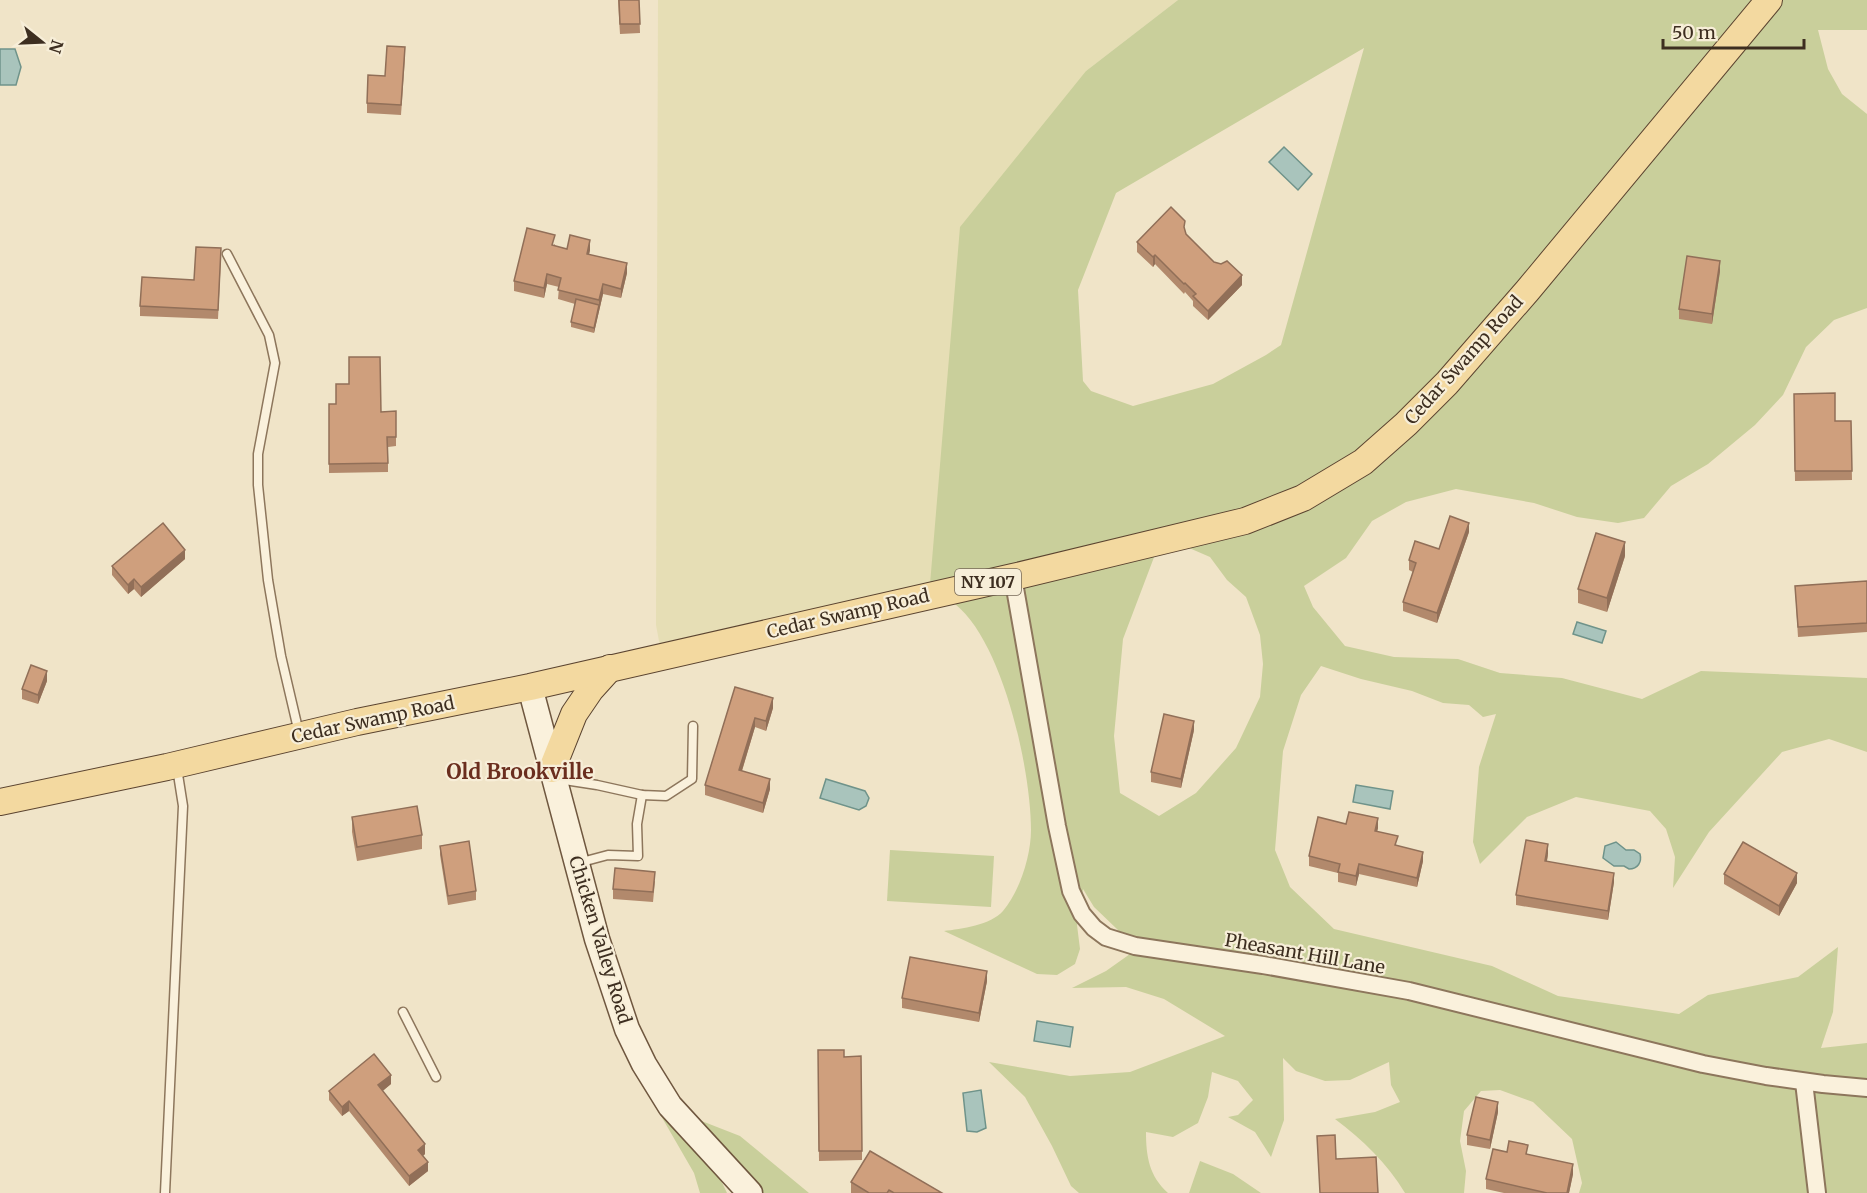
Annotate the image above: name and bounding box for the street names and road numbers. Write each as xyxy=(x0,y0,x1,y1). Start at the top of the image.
street label: Cedar Swamp Road xyxy=(1400,290,1528,429)
road number: NY 107 xyxy=(955,569,1021,595)
street label: Cedar Swamp Road xyxy=(764,584,931,643)
street label: Cedar Swamp Road xyxy=(289,691,457,748)
street label: Chicken Valley Road xyxy=(564,853,637,1027)
street label: Pheasant Hill Lane xyxy=(1223,928,1387,979)

